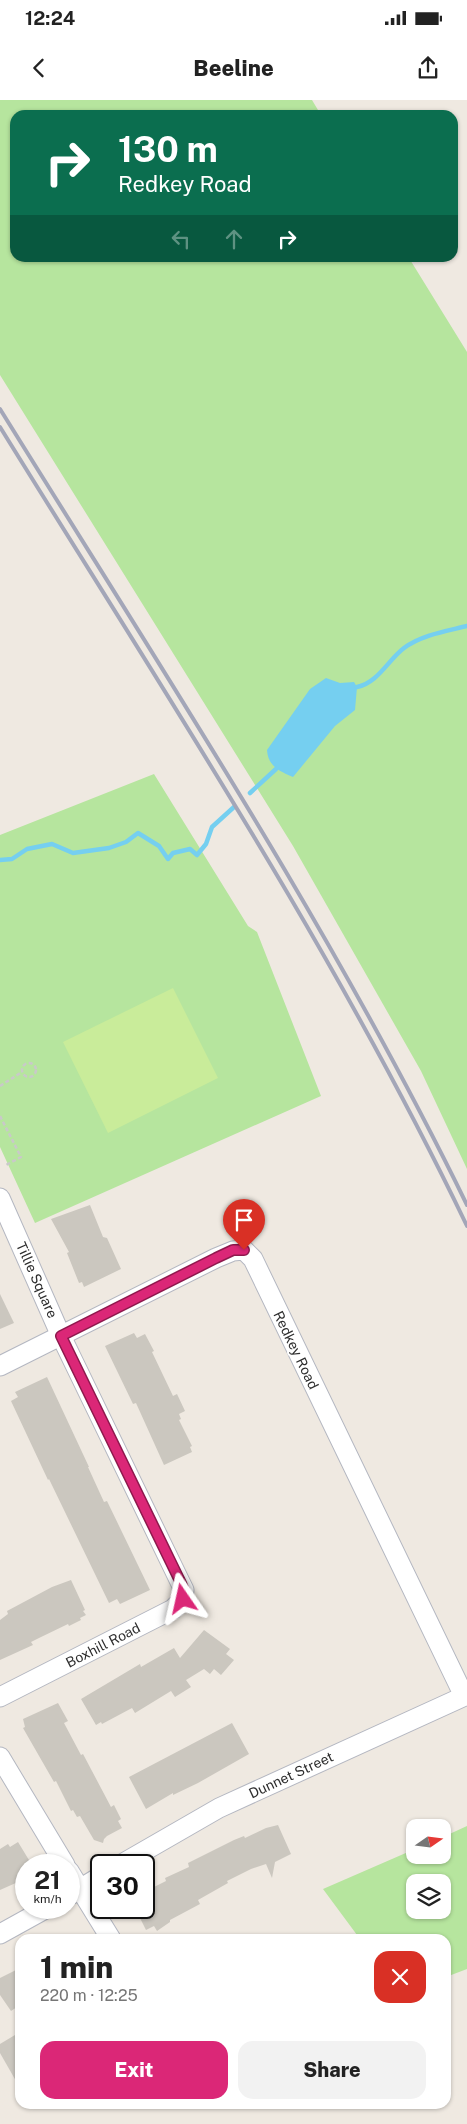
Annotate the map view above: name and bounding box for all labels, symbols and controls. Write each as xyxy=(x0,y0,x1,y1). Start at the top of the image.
text: 12:24 xyxy=(25,7,75,29)
icon: back xyxy=(25,54,53,82)
icon: share xyxy=(414,54,442,82)
text: Beeline xyxy=(193,55,274,81)
text: 130 m xyxy=(118,129,218,170)
icon: right xyxy=(35,130,100,195)
text: Redkey Road xyxy=(118,171,252,197)
icon: left xyxy=(167,225,195,253)
icon: ahead xyxy=(220,225,248,253)
icon: right xyxy=(273,225,301,253)
pin xyxy=(223,1199,265,1250)
icon: arrive xyxy=(230,1206,258,1234)
street label: Tillie Square xyxy=(13,1239,61,1321)
street label: Redkey Road xyxy=(270,1308,322,1392)
position arrow xyxy=(156,1572,208,1624)
street label: Boxhill Road xyxy=(63,1619,143,1671)
street label: Dunnet Street xyxy=(246,1748,336,1802)
north arrow xyxy=(406,1819,451,1864)
map controls xyxy=(406,1819,451,1919)
speed limit sign: 30 xyxy=(90,1854,155,1919)
text: 21 xyxy=(34,1865,61,1895)
button: layers xyxy=(406,1874,451,1919)
text: km/h xyxy=(33,1892,62,1906)
text: 1 min xyxy=(40,1949,113,1985)
button: close xyxy=(374,1951,426,2003)
text: 220 m · 12:25 xyxy=(40,1986,138,2005)
button: Exit xyxy=(40,2041,228,2099)
button: Share xyxy=(238,2041,426,2099)

